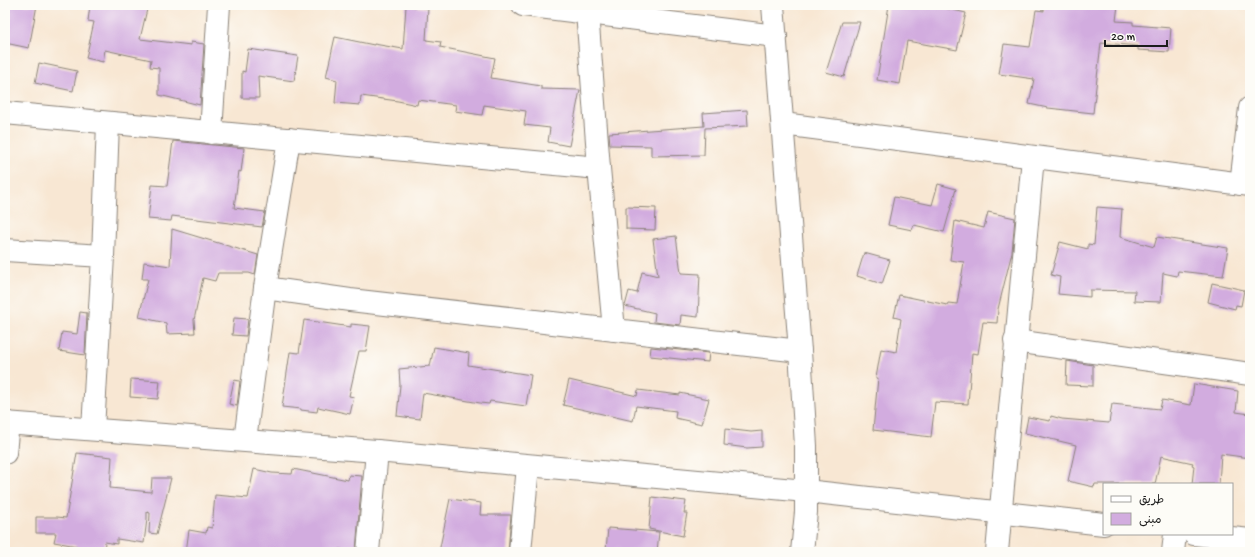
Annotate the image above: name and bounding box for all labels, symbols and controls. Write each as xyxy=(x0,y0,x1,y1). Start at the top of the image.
scale bar xyxy=(1105,22,1167,48)
text: 20 m xyxy=(1111,31,1136,45)
legend xyxy=(1103,483,1233,535)
text: طريق xyxy=(1139,494,1164,508)
text: مبنى xyxy=(1139,514,1162,528)

